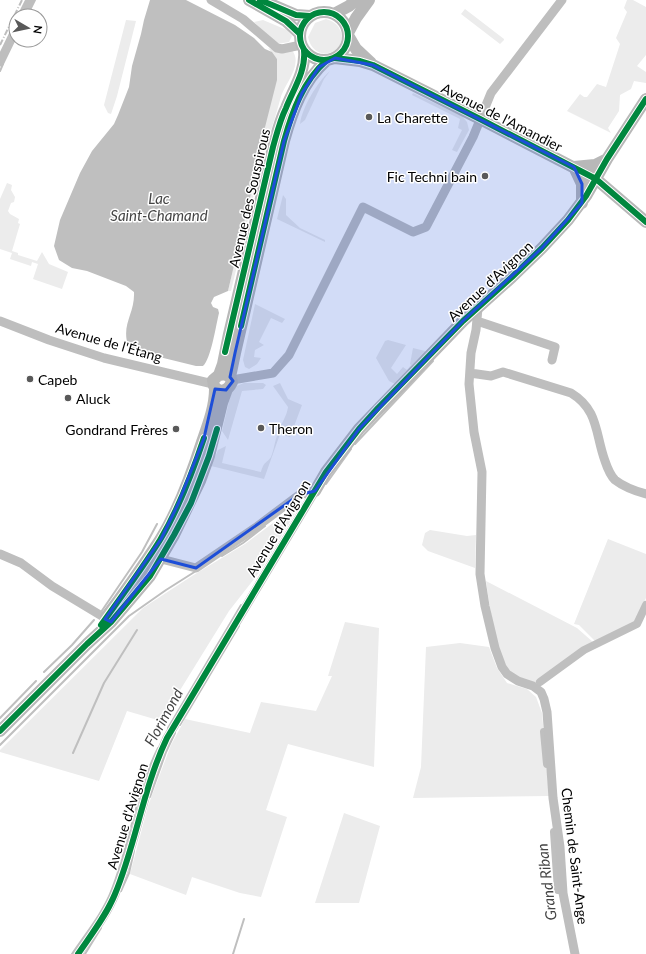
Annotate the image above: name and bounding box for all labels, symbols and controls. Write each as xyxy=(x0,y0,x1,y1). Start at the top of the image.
north arrow xyxy=(8,8,48,48)
text: N xyxy=(31,24,45,35)
street label: Avenue de l'Amandier xyxy=(439,79,565,155)
place label: La Charette xyxy=(377,109,448,126)
marker: La Charette xyxy=(364,112,374,122)
street label: Avenue des Souspirous xyxy=(225,127,273,269)
place label: Fic Techni bain xyxy=(387,168,477,185)
marker: Fic Techni bain xyxy=(480,171,490,181)
water label: Lac Saint-Chamand xyxy=(110,189,208,224)
street label: Avenue d'Avignon xyxy=(444,237,536,325)
street label: Avenue de l'Étang xyxy=(54,319,164,365)
place label: Capeb xyxy=(38,371,78,388)
marker: Capeb xyxy=(25,374,35,384)
place label: Aluck xyxy=(76,390,111,407)
marker: Aluck xyxy=(63,393,73,403)
place label: Theron xyxy=(269,420,313,437)
place label: Gondrand Frères xyxy=(65,421,168,438)
marker: Theron xyxy=(256,423,266,433)
marker: Gondrand Frères xyxy=(171,424,181,434)
street label: Avenue d'Avignon xyxy=(242,476,314,580)
water label: Florimond xyxy=(140,685,186,749)
street label: Avenue d'Avignon xyxy=(103,761,151,871)
street label: Chemin de Saint-Ange xyxy=(558,787,592,925)
water label: Grand Riban xyxy=(532,842,560,922)

